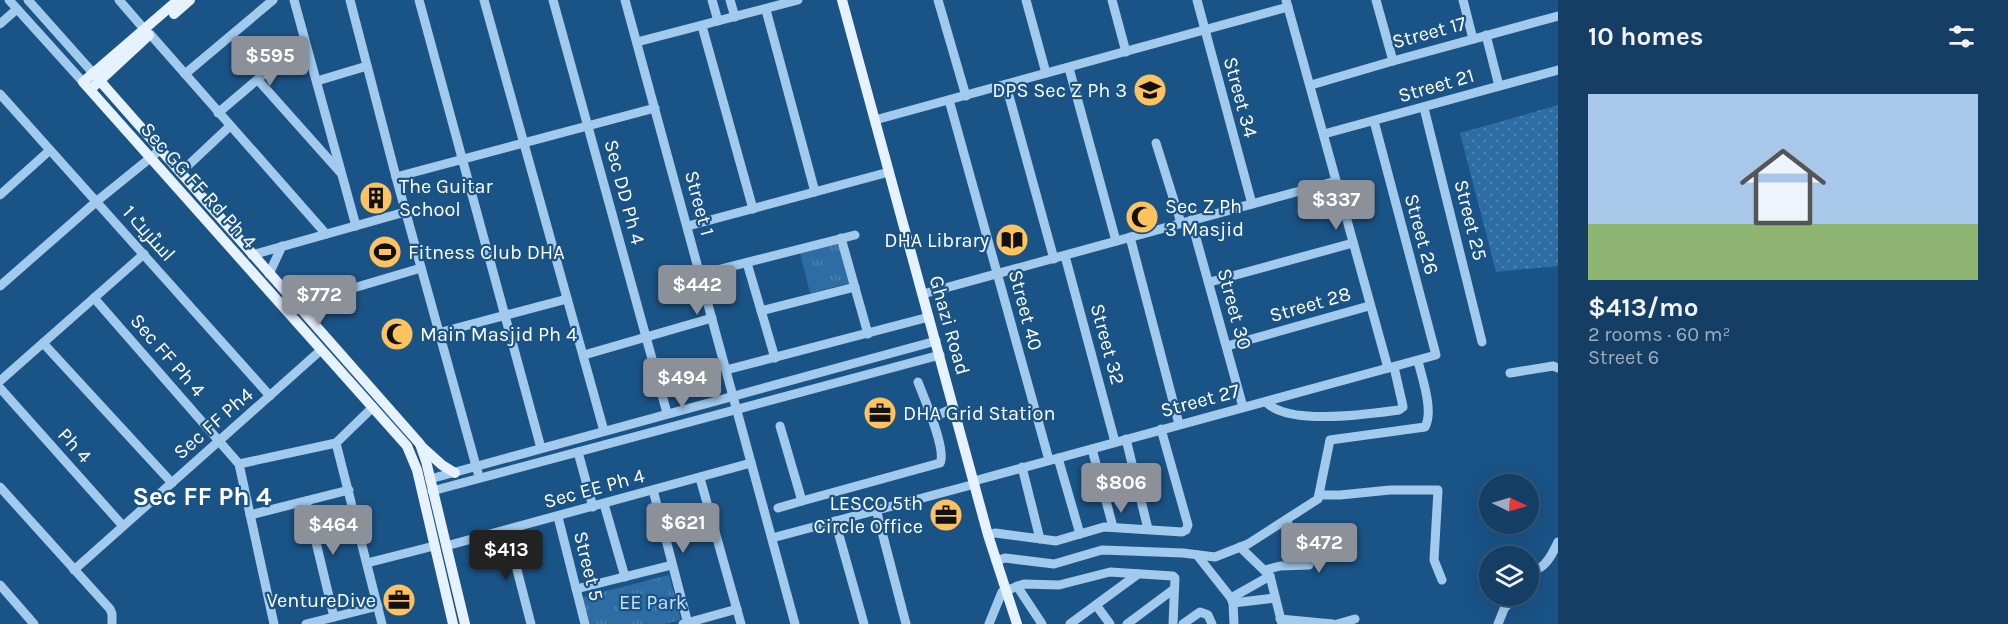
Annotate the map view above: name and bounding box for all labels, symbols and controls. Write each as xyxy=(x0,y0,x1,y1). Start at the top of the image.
street label: Street 17 xyxy=(1390,11,1469,53)
icon: filters xyxy=(1945,20,1978,53)
text: 10 homes xyxy=(1588,21,1703,52)
pin: $595 xyxy=(234,36,306,87)
text: $595 xyxy=(245,44,295,67)
street label: Street 34 xyxy=(1219,54,1262,140)
street label: Street 21 xyxy=(1396,64,1477,107)
school or university icon: DPS Sec Z Ph 3 xyxy=(1132,72,1168,108)
place label: DPS Sec Z Ph 3 xyxy=(992,79,1127,102)
street label: Sec GG FF Rd Ph 4 xyxy=(136,118,261,253)
icon: home xyxy=(1729,133,1837,241)
street label: Sec DD Ph 4 xyxy=(599,137,650,247)
street label: Street 1 xyxy=(680,168,719,238)
place label: The Guitar School xyxy=(399,175,494,221)
street label: Street 25 xyxy=(1449,177,1492,263)
building icon: The Guitar School xyxy=(358,180,394,216)
pin: $337 xyxy=(1300,180,1372,231)
text: $337 xyxy=(1312,188,1360,211)
street label: Street 26 xyxy=(1400,191,1443,277)
place label: Sec Z Ph 3 Masjid xyxy=(1165,195,1244,241)
mosque icon: Sec Z Ph 3 Masjid xyxy=(1124,199,1160,235)
street label: اسٹریٹ 1 xyxy=(118,201,180,266)
library icon: DHA Library xyxy=(994,222,1030,258)
place label: DHA Library xyxy=(884,229,989,252)
sports icon: Fitness Club DHA xyxy=(367,234,403,270)
place label: Fitness Club DHA xyxy=(408,241,565,264)
pin: $442 xyxy=(661,265,733,316)
street label: Street 30 xyxy=(1213,266,1256,352)
street label: Street 40 xyxy=(1004,267,1047,353)
text: $442 xyxy=(672,273,722,296)
street label: Ghazi Road xyxy=(924,273,975,377)
pin: $772 xyxy=(283,275,355,326)
street label: Street 28 xyxy=(1267,282,1353,327)
text: $772 xyxy=(296,283,342,306)
text: $413/mo xyxy=(1588,292,1698,323)
street label: Street 32 xyxy=(1086,301,1129,387)
street label: Sec FF Ph 4 xyxy=(125,309,210,401)
mosque icon: Main Masjid Ph 4 xyxy=(379,316,415,352)
place label: Main Masjid Ph 4 xyxy=(420,323,577,346)
text: 2 rooms · 60 m² xyxy=(1588,323,1731,346)
text: Street 6 xyxy=(1588,346,1659,369)
pin: $494 xyxy=(646,358,718,409)
text: $494 xyxy=(657,366,707,389)
street label: Street 27 xyxy=(1158,379,1243,422)
street label: Sec FF Ph4 xyxy=(169,383,258,464)
office icon: DHA Grid Station xyxy=(862,395,898,431)
place label: DHA Grid Station xyxy=(903,402,1056,425)
street label: Ph 4 xyxy=(53,423,96,468)
pin: $806 xyxy=(1085,463,1157,514)
street label: Sec EE Ph 4 xyxy=(541,464,647,513)
text: $806 xyxy=(1095,471,1147,494)
north arrow xyxy=(1479,474,1539,534)
map controls xyxy=(1479,474,1539,606)
district label: Sec FF Ph 4 xyxy=(132,481,272,512)
place label: LESCO 5th Circle Office xyxy=(813,492,923,538)
office icon: LESCO 5th Circle Office xyxy=(928,497,964,533)
pin: $621 xyxy=(647,503,719,554)
pin: $464 xyxy=(297,505,369,556)
text: $621 xyxy=(660,511,706,534)
text: $464 xyxy=(308,513,358,536)
pin: $472 xyxy=(1283,523,1355,574)
street label: Street 5 xyxy=(569,529,608,603)
pin: $413 xyxy=(470,530,542,581)
text: $472 xyxy=(1295,531,1343,554)
text: $413 xyxy=(483,538,529,561)
button: layers xyxy=(1479,546,1539,606)
office icon: VentureDive xyxy=(381,582,417,618)
place label: VentureDive xyxy=(266,589,376,612)
park label: EE Park xyxy=(619,591,687,614)

